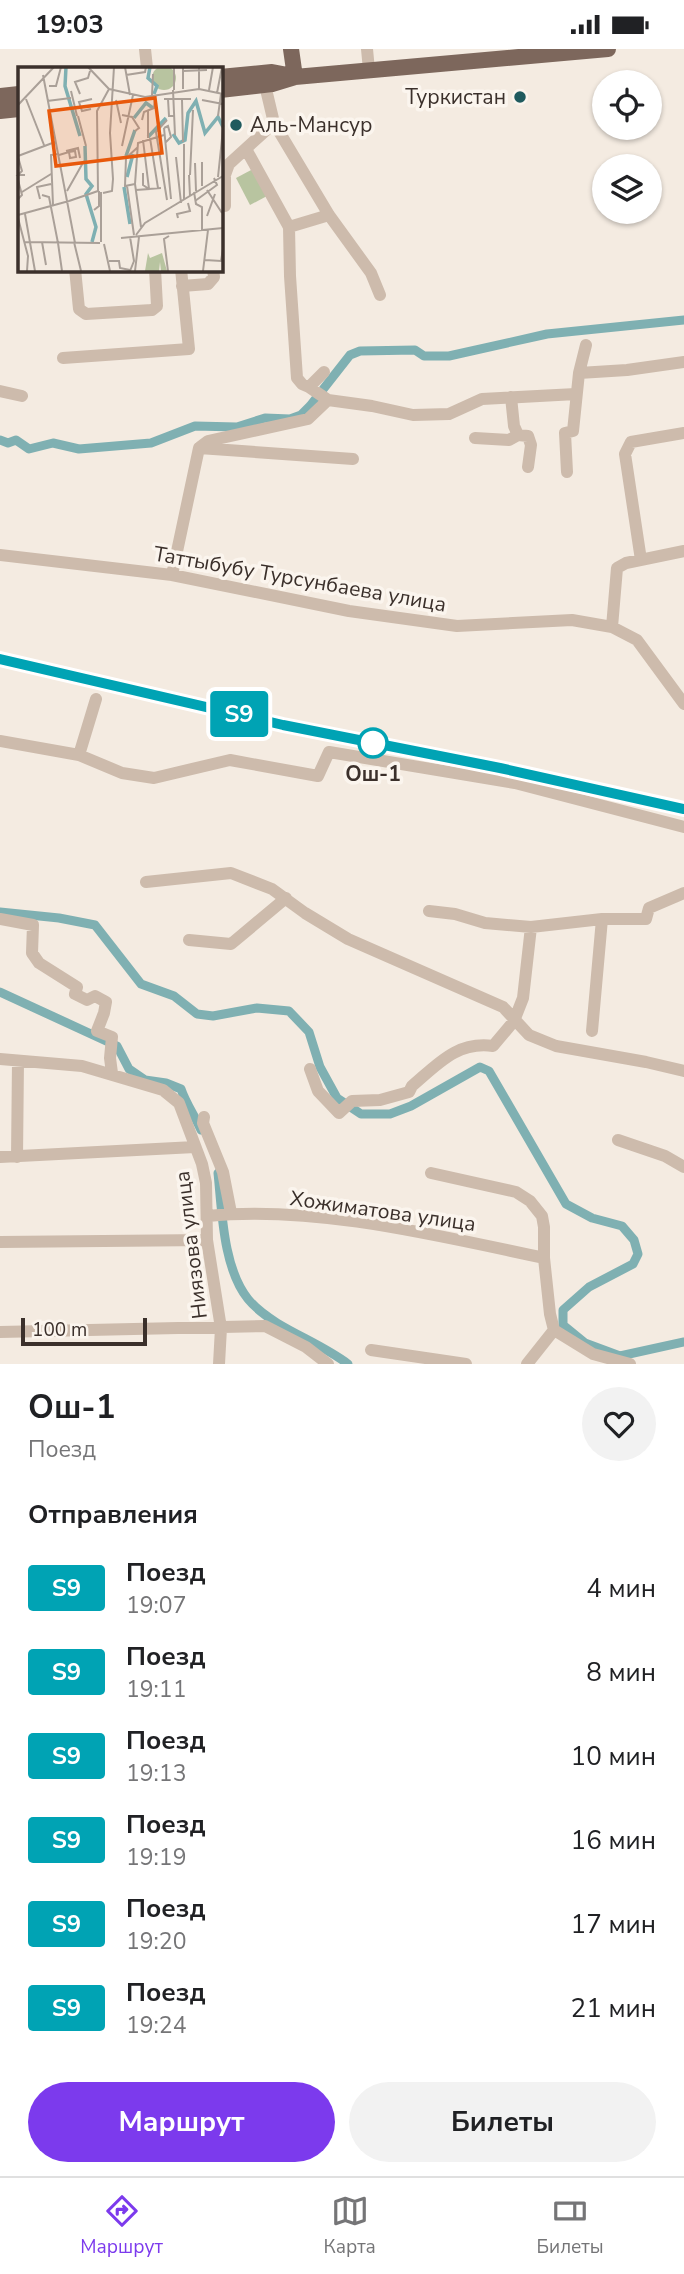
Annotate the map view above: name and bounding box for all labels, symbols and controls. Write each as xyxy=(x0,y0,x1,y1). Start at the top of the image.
text: 19:03 xyxy=(35,7,104,42)
inset map xyxy=(18,67,222,271)
map controls xyxy=(592,70,662,224)
button: locate xyxy=(592,70,662,140)
place label: Туркистан xyxy=(405,83,506,111)
marker: Туркистан xyxy=(512,89,528,105)
place label: Аль-Мансур xyxy=(250,111,373,139)
marker: Аль-Мансур xyxy=(228,117,244,133)
button: layers xyxy=(592,154,662,224)
street label: Таттыбубу Турсунбаева улица xyxy=(151,539,449,619)
line badge: S9 xyxy=(208,691,270,737)
text: S9 xyxy=(224,698,254,730)
marker: Ош-1 xyxy=(358,728,388,758)
place label: Ош-1 xyxy=(345,760,401,788)
street label: Ниязова улица xyxy=(168,1170,214,1320)
street label: Хожиматова улица xyxy=(288,1184,478,1238)
scale bar xyxy=(21,1315,147,1347)
text: 100 m xyxy=(32,1317,87,1343)
text: Ош-1 xyxy=(28,1385,115,1430)
button: heart xyxy=(582,1387,656,1461)
text: Поезд xyxy=(28,1434,96,1465)
text: Отправления xyxy=(28,1497,198,1532)
text: Поезд xyxy=(126,1555,206,1590)
text: 4 мин xyxy=(586,1571,656,1606)
text: S9 xyxy=(52,1572,81,1604)
text: 19:07 xyxy=(126,1590,186,1621)
text: Поезд xyxy=(126,1639,206,1674)
text: 8 мин xyxy=(586,1655,656,1690)
text: S9 xyxy=(52,1656,81,1688)
text: 19:11 xyxy=(126,1674,186,1705)
text: Поезд xyxy=(126,1723,206,1758)
text: 10 мин xyxy=(571,1739,656,1774)
text: S9 xyxy=(52,1740,81,1772)
text: 19:13 xyxy=(126,1758,186,1789)
text: Поезд xyxy=(126,1807,206,1842)
text: 16 мин xyxy=(571,1823,656,1858)
text: S9 xyxy=(52,1824,81,1856)
text: 19:19 xyxy=(126,1842,186,1873)
text: Поезд xyxy=(126,1891,206,1926)
text: 17 мин xyxy=(571,1907,656,1942)
text: S9 xyxy=(52,1908,81,1940)
text: 19:20 xyxy=(126,1926,186,1957)
text: Поезд xyxy=(126,1975,206,2010)
text: 21 мин xyxy=(571,1991,656,2026)
text: S9 xyxy=(52,1992,81,2024)
text: 19:24 xyxy=(126,2010,186,2041)
button: Маршрут xyxy=(28,2082,335,2162)
button: Билеты xyxy=(349,2082,656,2162)
tab: Маршрут xyxy=(80,2192,163,2260)
tab: Карта xyxy=(324,2192,376,2260)
tab: Билеты xyxy=(537,2192,604,2260)

